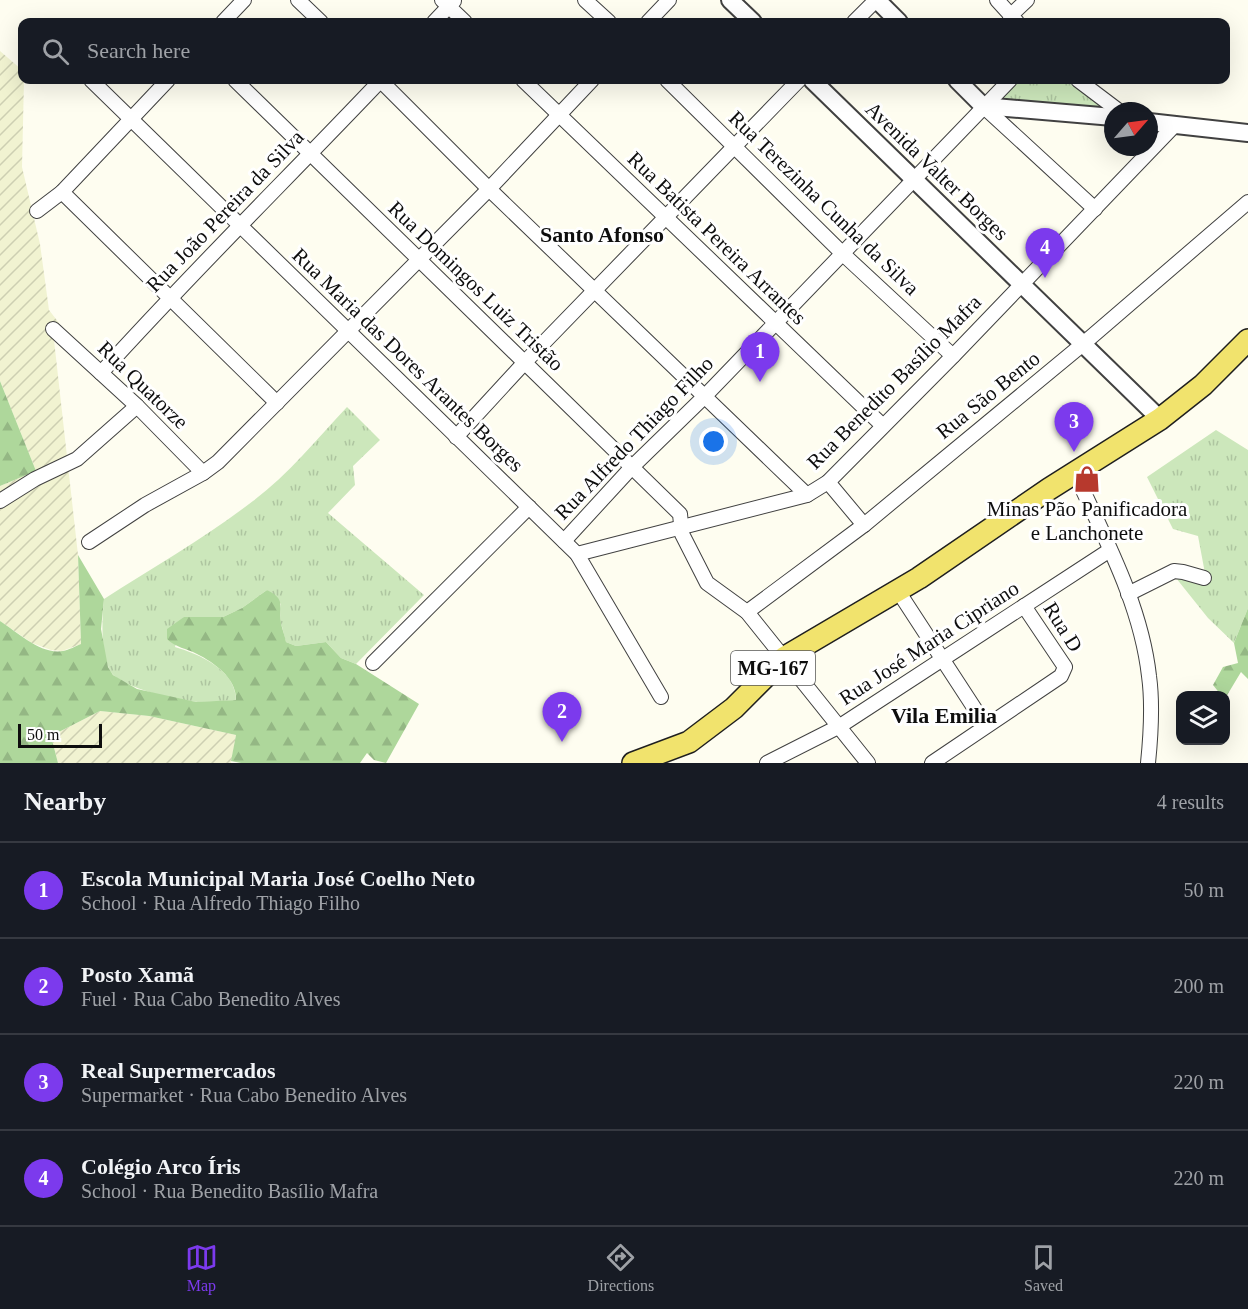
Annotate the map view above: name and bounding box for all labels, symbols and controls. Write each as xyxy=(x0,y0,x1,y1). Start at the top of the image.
search box xyxy=(18,18,1230,84)
icon: search xyxy=(39,35,72,68)
text: Search here xyxy=(87,38,190,63)
street label: Avenida Valter Borges xyxy=(861,97,1013,245)
north arrow xyxy=(1104,102,1158,156)
street label: Rua Terezinha Cunha da Silva xyxy=(724,106,924,301)
street label: Rua João Pereira da Silva xyxy=(141,125,309,297)
street label: Rua Batista Pereira Arrantes xyxy=(623,147,811,329)
street label: Rua Domingos Luiz Tristão xyxy=(384,196,568,376)
district label: Santo Afonso xyxy=(540,222,664,247)
pin: 4 xyxy=(1026,228,1064,278)
street label: Rua Maria das Dores Arantes Borges xyxy=(288,243,528,477)
street label: Rua Benedito Basílio Mafra xyxy=(802,290,986,474)
pin: 1 xyxy=(740,332,780,382)
street label: Rua Quatorze xyxy=(93,336,193,434)
street label: Rua São Bento xyxy=(931,346,1045,444)
street label: Rua Alfredo Thiago Filho xyxy=(550,352,718,524)
pin: 3 xyxy=(1054,402,1094,452)
your location xyxy=(699,427,728,456)
shop icon: Minas Pão Panificadora e Lanchonete xyxy=(1072,464,1102,494)
place label: Minas Pão Panificadora e Lanchonete xyxy=(987,497,1188,545)
street label: Rua José Maria Cipriano xyxy=(835,576,1023,710)
street label: Rua D xyxy=(1038,598,1088,656)
road number: MG-167 xyxy=(731,651,815,685)
map controls xyxy=(1176,691,1230,745)
button: layers xyxy=(1176,691,1230,745)
pin: 2 xyxy=(542,692,582,742)
district label: Vila Emilia xyxy=(891,703,997,728)
scale bar xyxy=(18,721,102,748)
text: 50 m xyxy=(27,726,59,743)
text: Nearby xyxy=(24,787,106,816)
text: 4 results xyxy=(1157,791,1224,813)
text: Escola Municipal Maria José Coelho Neto xyxy=(81,866,475,891)
text: 1 xyxy=(39,879,49,901)
text: 50 m xyxy=(1183,879,1224,901)
text: School · Rua Alfredo Thiago Filho xyxy=(81,892,360,914)
text: Posto Xamã xyxy=(81,962,194,987)
text: 2 xyxy=(39,975,49,997)
text: 200 m xyxy=(1173,975,1224,997)
text: Fuel · Rua Cabo Benedito Alves xyxy=(81,988,340,1010)
text: Real Supermercados xyxy=(81,1058,276,1083)
text: 3 xyxy=(39,1071,49,1093)
text: 220 m xyxy=(1173,1071,1224,1093)
text: Supermarket · Rua Cabo Benedito Alves xyxy=(81,1084,407,1106)
text: Colégio Arco Íris xyxy=(81,1154,241,1179)
text: 4 xyxy=(39,1167,49,1189)
text: 220 m xyxy=(1173,1167,1224,1189)
text: School · Rua Benedito Basílio Mafra xyxy=(81,1180,378,1202)
tab: Map xyxy=(185,1241,218,1295)
tab: Directions xyxy=(588,1241,654,1295)
tab: Saved xyxy=(1024,1241,1063,1295)

